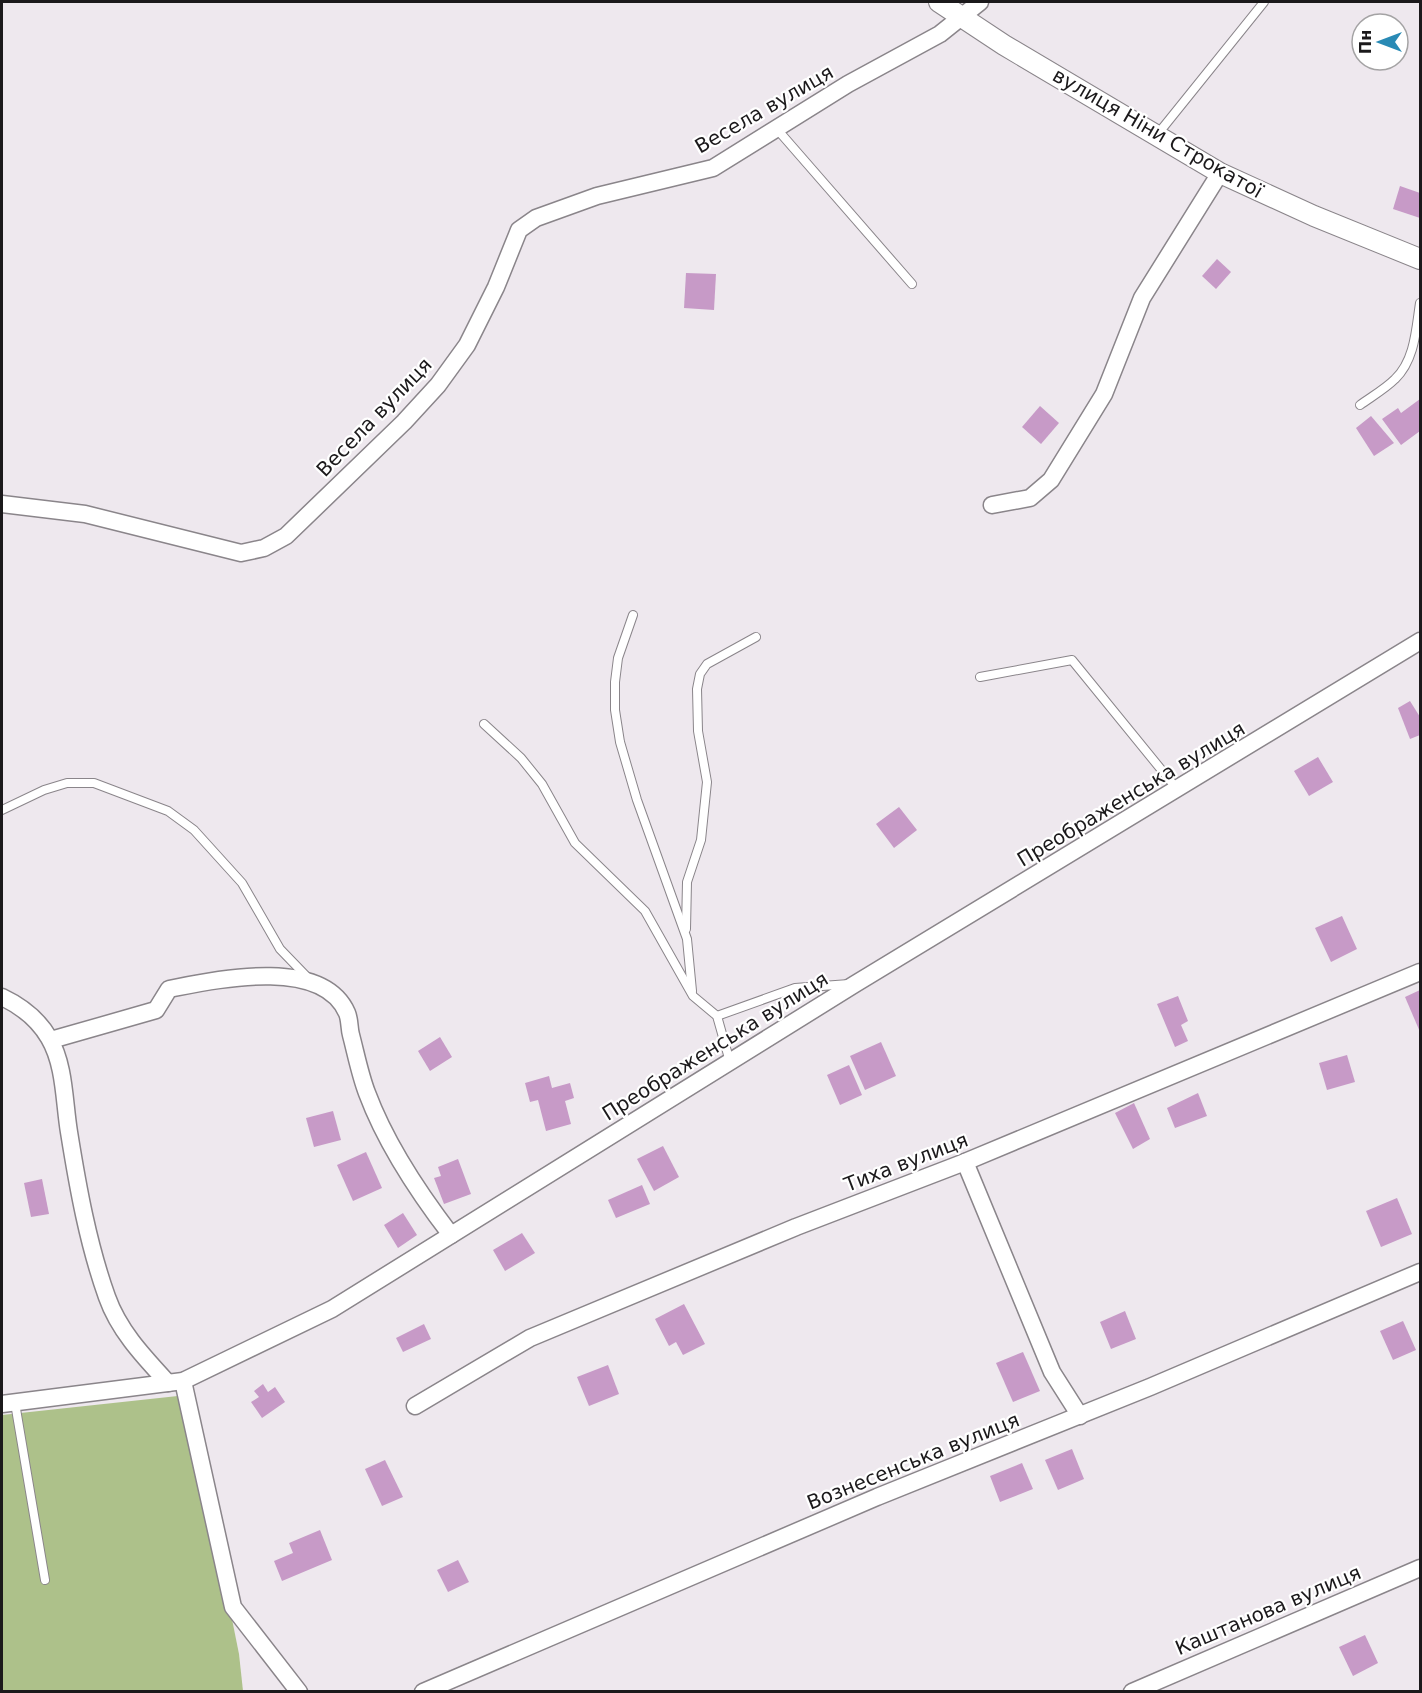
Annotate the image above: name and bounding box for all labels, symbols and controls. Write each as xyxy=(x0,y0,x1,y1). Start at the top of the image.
north arrow xyxy=(1350,12,1410,72)
text: Пн xyxy=(1356,30,1375,54)
street label: Весела вулиця xyxy=(691,60,837,158)
street label: вулиця Ніни Строкатої xyxy=(1049,63,1268,203)
street label: Весела вулиця xyxy=(311,353,437,481)
street label: Преображенська вулиця xyxy=(1013,716,1249,872)
street label: Преображенська вулиця xyxy=(598,967,832,1125)
street label: Тиха вулиця xyxy=(840,1127,971,1197)
street label: Вознесенська вулиця xyxy=(803,1407,1023,1515)
street label: Каштанова вулиця xyxy=(1172,1560,1364,1660)

